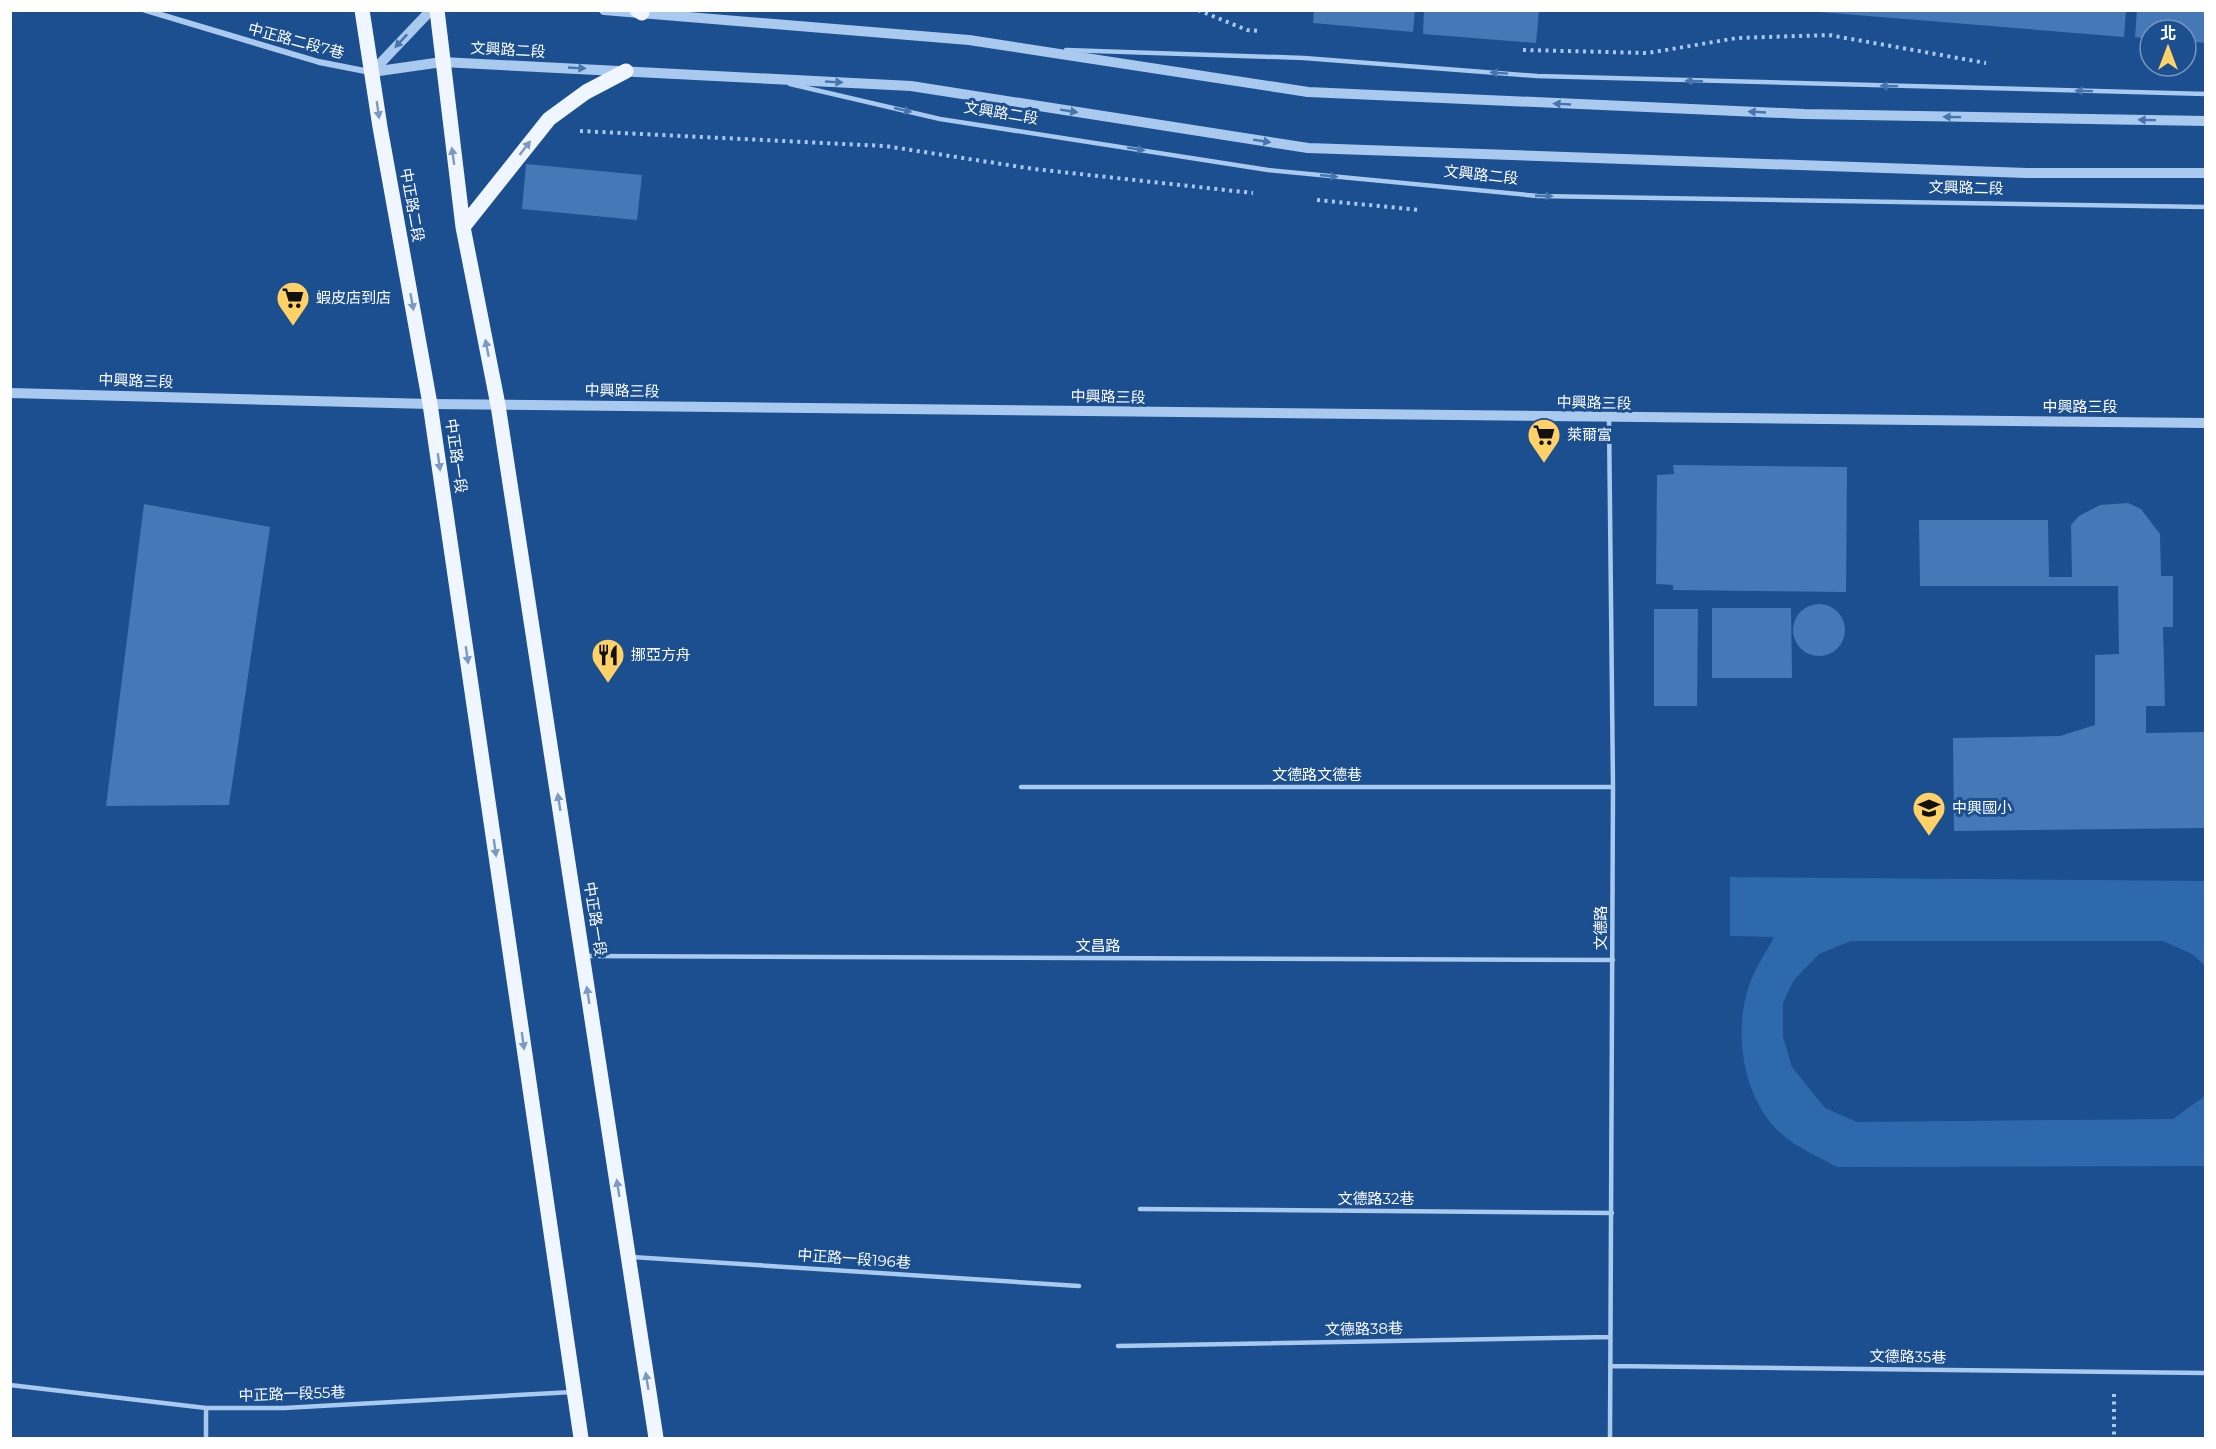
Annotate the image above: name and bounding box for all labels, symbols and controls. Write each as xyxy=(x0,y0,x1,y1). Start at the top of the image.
north arrow xyxy=(2138,18,2198,78)
street label: 中正路二段7巷 xyxy=(246,19,346,62)
text: 北 xyxy=(2160,24,2176,43)
one-way arrow xyxy=(395,34,409,48)
street label: 文興路二段 xyxy=(470,38,546,61)
one-way arrow xyxy=(567,64,586,73)
one-way arrow xyxy=(1490,68,1509,78)
one-way arrow xyxy=(1685,76,1704,85)
one-way arrow xyxy=(825,77,844,86)
one-way arrow xyxy=(1880,81,1899,91)
one-way arrow xyxy=(2075,86,2094,95)
street label: 文興路二段 xyxy=(963,97,1040,128)
one-way arrow xyxy=(1553,99,1572,108)
one-way arrow xyxy=(373,100,382,119)
one-way arrow xyxy=(893,106,912,116)
one-way arrow xyxy=(1060,106,1079,115)
one-way arrow xyxy=(1748,108,1767,117)
one-way arrow xyxy=(1943,112,1962,122)
one-way arrow xyxy=(2138,115,2157,125)
one-way arrow xyxy=(1252,137,1271,146)
one-way arrow xyxy=(519,140,532,156)
one-way arrow xyxy=(1127,145,1146,154)
one-way arrow xyxy=(448,146,457,165)
street label: 文興路二段 xyxy=(1443,161,1519,188)
street label: 中正路二段 xyxy=(397,166,428,244)
one-way arrow xyxy=(1320,171,1339,181)
street label: 文興路二段 xyxy=(1928,177,2004,198)
one-way arrow xyxy=(1535,191,1554,201)
supermarket icon: 蝦皮店到店 xyxy=(275,280,311,327)
place label: 蝦皮店到店 xyxy=(316,288,391,307)
one-way arrow xyxy=(407,293,416,312)
one-way arrow xyxy=(482,338,491,357)
street label: 中興路三段 xyxy=(98,370,174,391)
street label: 中興路三段 xyxy=(584,380,660,401)
street label: 中興路三段 xyxy=(1070,386,1146,407)
street label: 中興路三段 xyxy=(1556,392,1632,413)
street label: 中興路三段 xyxy=(2042,397,2118,416)
street label: 中正路一段 xyxy=(442,417,471,494)
supermarket icon: 萊爾富 xyxy=(1526,417,1562,464)
place label: 萊爾富 xyxy=(1567,425,1612,444)
one-way arrow xyxy=(434,453,443,472)
restaurant icon: 挪亞方舟 xyxy=(590,637,626,684)
place label: 挪亞方舟 xyxy=(631,645,691,664)
one-way arrow xyxy=(462,646,471,665)
street label: 文德路文德巷 xyxy=(1272,765,1362,784)
school or university icon: 中興國小 xyxy=(1911,790,1947,837)
one-way arrow xyxy=(554,793,563,812)
place label: 中興國小 xyxy=(1952,798,2012,817)
one-way arrow xyxy=(491,839,500,858)
street label: 中正路一段 xyxy=(580,880,611,957)
street label: 文德路 xyxy=(1591,905,1610,951)
street label: 文昌路 xyxy=(1075,936,1121,955)
one-way arrow xyxy=(584,986,593,1005)
one-way arrow xyxy=(519,1032,528,1051)
one-way arrow xyxy=(613,1178,622,1197)
street label: 文德路32巷 xyxy=(1338,1189,1414,1208)
street label: 中正路一段196巷 xyxy=(797,1245,911,1272)
street label: 文德路38巷 xyxy=(1325,1318,1403,1339)
street label: 文德路35巷 xyxy=(1869,1346,1947,1367)
one-way arrow xyxy=(642,1371,651,1390)
street label: 中正路一段55巷 xyxy=(238,1382,346,1405)

